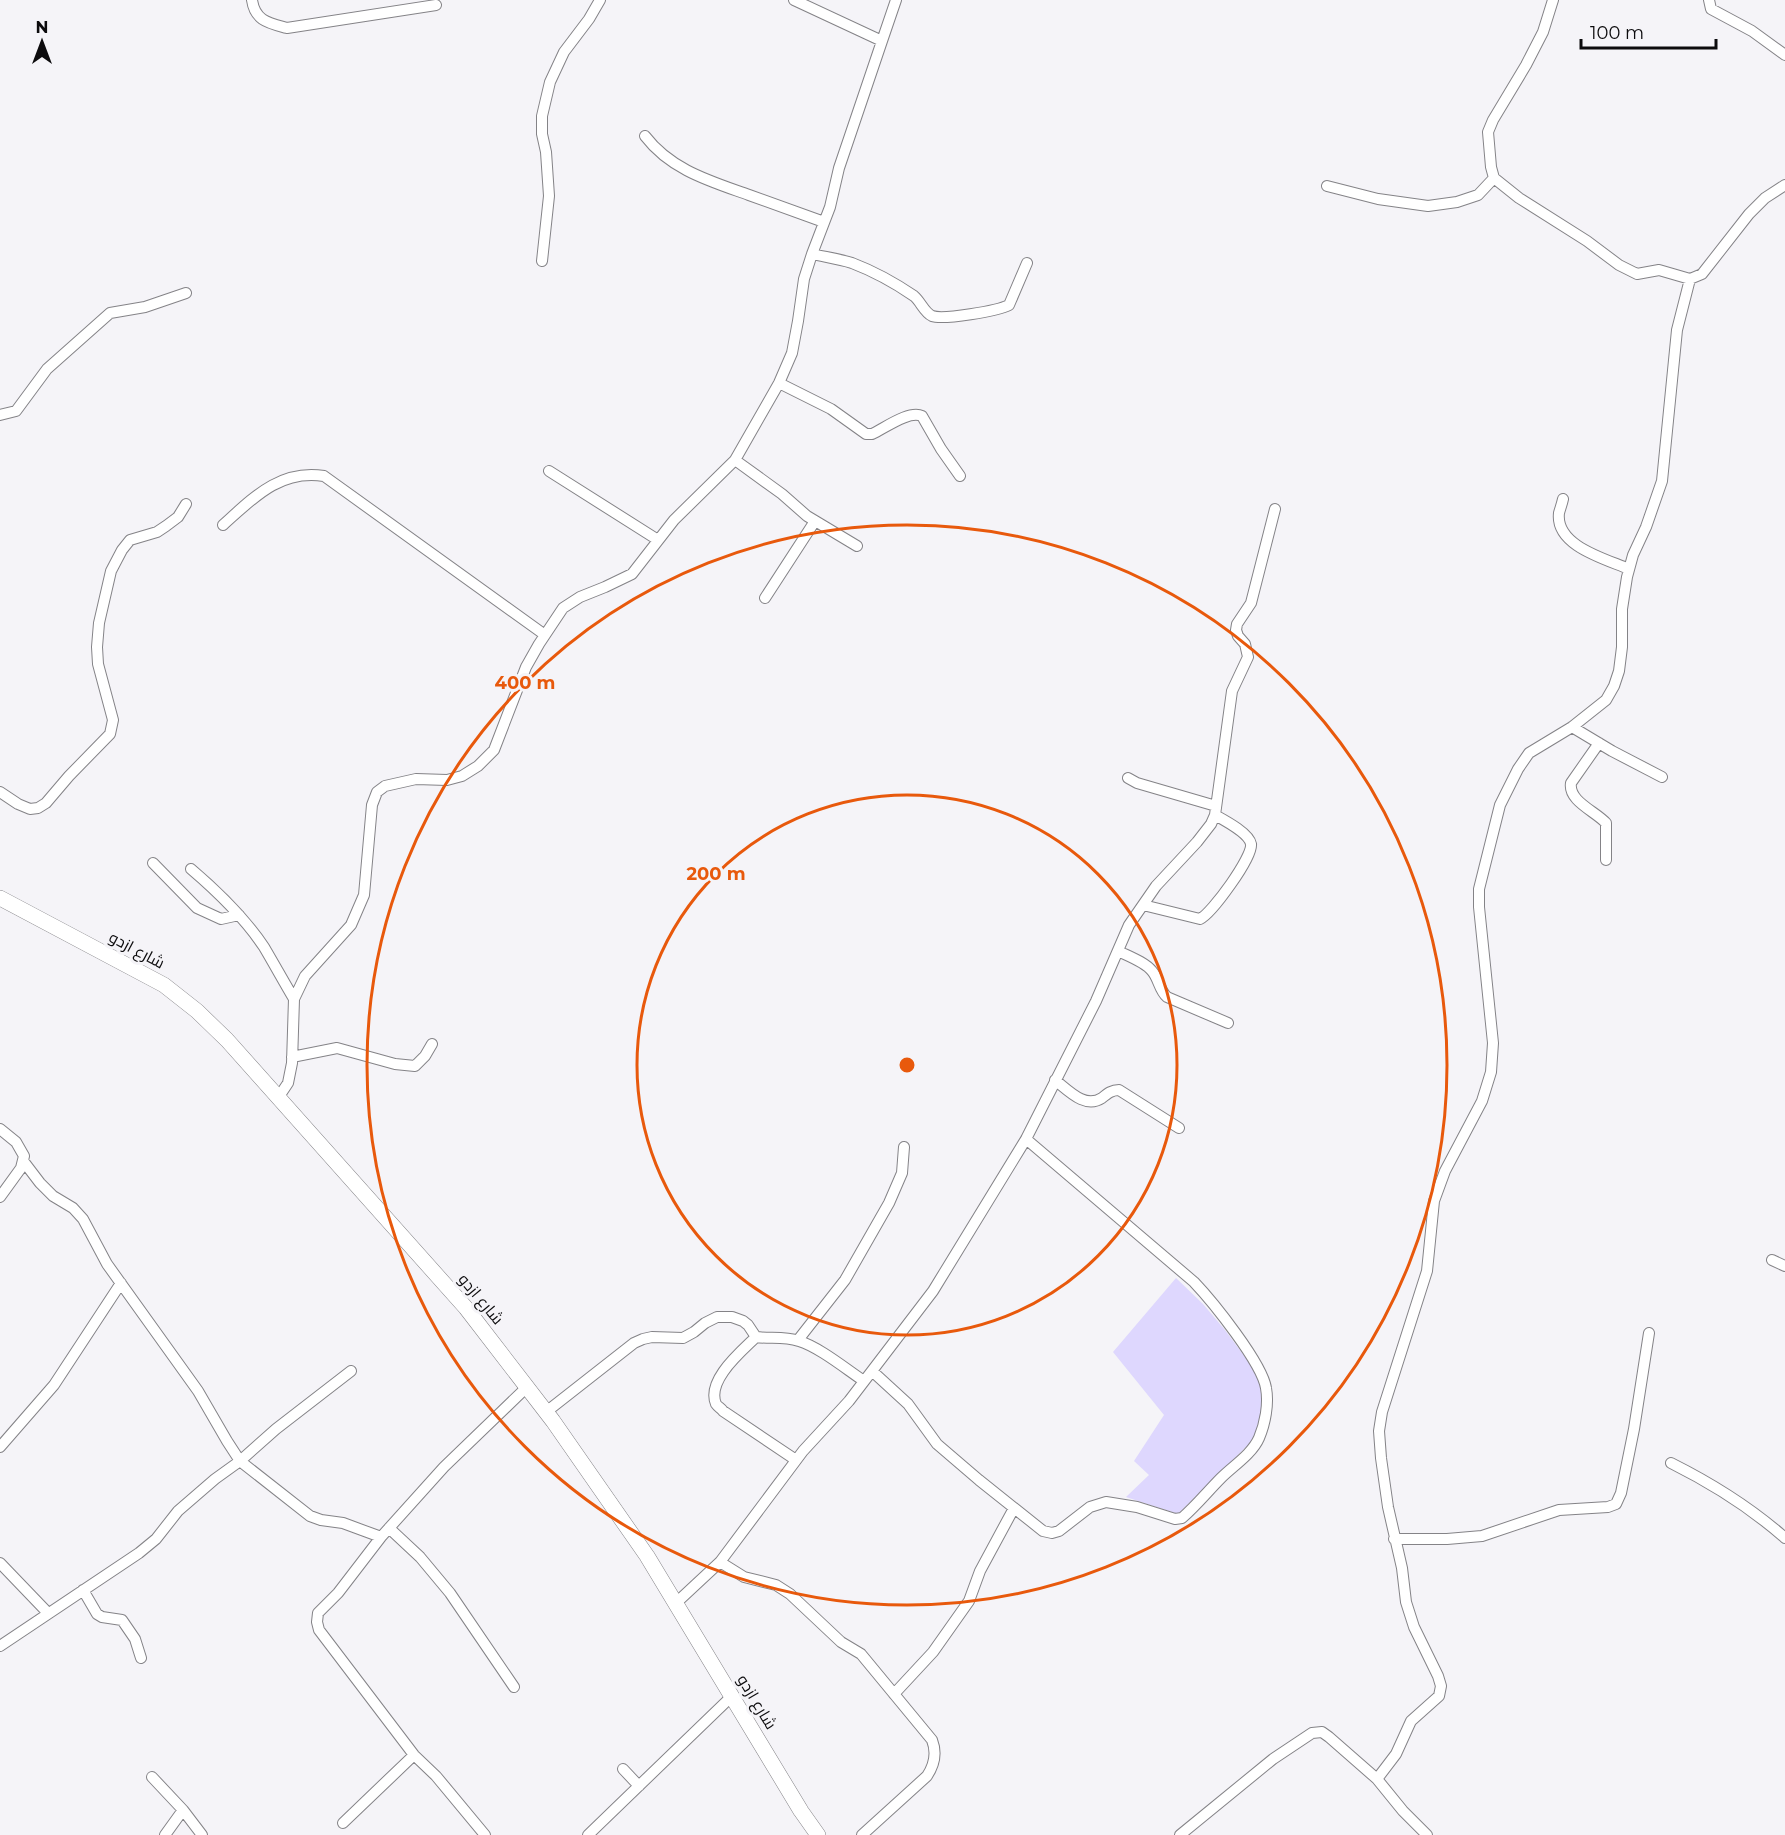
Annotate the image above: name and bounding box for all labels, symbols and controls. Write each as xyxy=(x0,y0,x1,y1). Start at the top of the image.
north arrow xyxy=(12,12,72,72)
scale bar xyxy=(1581,12,1716,50)
text: N xyxy=(36,18,48,37)
text: 100 m xyxy=(1590,22,1644,44)
text: 400 m xyxy=(495,672,555,694)
text: 200 m xyxy=(686,863,746,885)
street label: شارع ازدو xyxy=(105,927,168,974)
centre of rings xyxy=(897,1055,917,1075)
street label: شارع ازدو xyxy=(453,1270,508,1329)
street label: شارع ازدو xyxy=(732,1671,781,1734)

